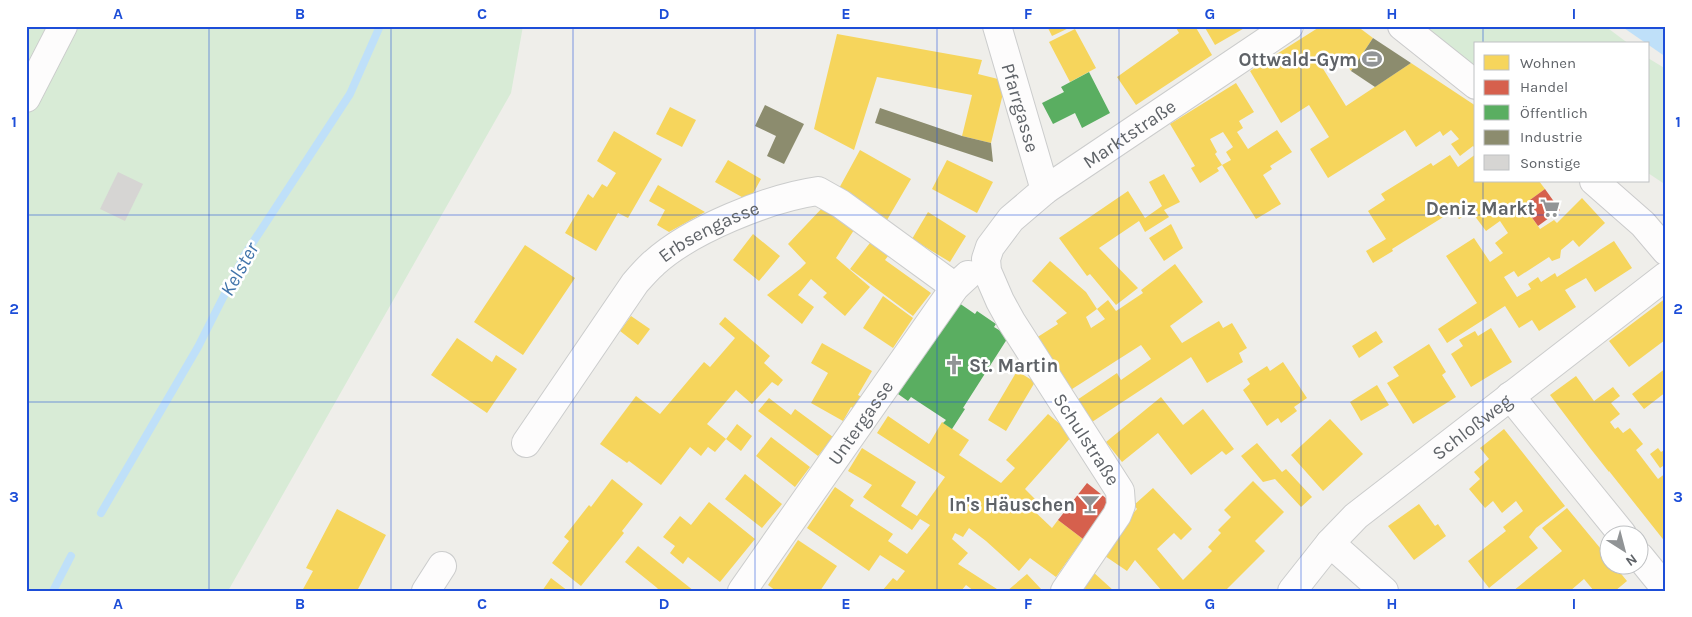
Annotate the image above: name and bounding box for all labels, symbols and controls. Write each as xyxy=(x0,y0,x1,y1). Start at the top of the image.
text: A xyxy=(113,4,123,23)
text: B xyxy=(295,4,305,23)
text: C xyxy=(477,4,487,23)
text: D xyxy=(659,4,670,23)
text: E xyxy=(841,4,851,23)
text: F xyxy=(1024,4,1033,23)
text: G xyxy=(1205,4,1215,23)
text: H xyxy=(1386,4,1398,23)
text: I xyxy=(1572,4,1576,23)
legend xyxy=(1474,42,1650,182)
sports icon: Ottwald-Gym xyxy=(1361,48,1383,70)
place label: Ottwald-Gym xyxy=(1239,49,1357,71)
text: Wohnen xyxy=(1520,54,1576,72)
street label: Pfarrgasse xyxy=(996,61,1043,155)
text: Handel xyxy=(1520,78,1568,96)
street label: Marktstraße xyxy=(1079,95,1180,173)
text: Öffentlich xyxy=(1520,104,1588,122)
text: 1 xyxy=(11,112,17,131)
text: 1 xyxy=(1675,112,1681,131)
text: Industrie xyxy=(1520,128,1582,146)
text: Sonstige xyxy=(1520,154,1580,172)
street label: Erbsengasse xyxy=(654,197,763,267)
supermarket icon: Deniz Markt xyxy=(1539,197,1561,219)
place label: Deniz Markt xyxy=(1426,198,1535,220)
water label: Kelster xyxy=(215,237,264,300)
text: 2 xyxy=(9,299,19,318)
text: 2 xyxy=(1673,299,1683,318)
church icon: St. Martin xyxy=(943,354,965,376)
place label: St. Martin xyxy=(969,355,1058,377)
street label: Untergasse xyxy=(824,376,898,469)
street label: Schulstraße xyxy=(1048,389,1124,490)
street label: Schloßweg xyxy=(1428,389,1517,465)
text: 3 xyxy=(9,487,19,506)
text: 3 xyxy=(1673,487,1683,506)
bar icon: In's Häuschen xyxy=(1079,493,1101,515)
place label: In's Häuschen xyxy=(949,494,1075,516)
north arrow xyxy=(1600,524,1650,574)
text: N xyxy=(1622,550,1640,570)
text: A xyxy=(113,594,123,613)
text: B xyxy=(295,594,305,613)
text: C xyxy=(477,594,487,613)
text: D xyxy=(659,594,670,613)
text: E xyxy=(841,594,851,613)
text: F xyxy=(1024,594,1033,613)
text: G xyxy=(1205,594,1215,613)
text: H xyxy=(1386,594,1398,613)
text: I xyxy=(1572,594,1576,613)

